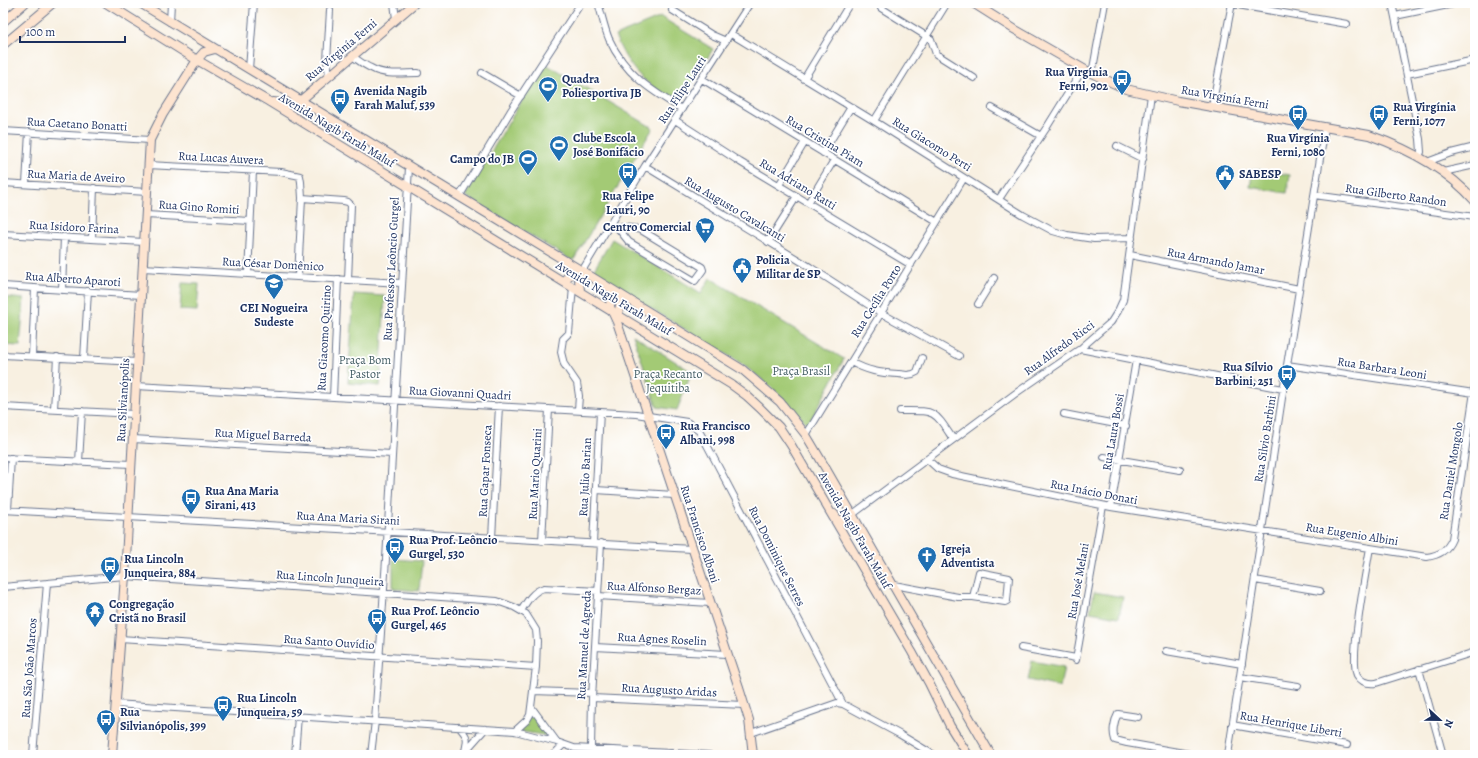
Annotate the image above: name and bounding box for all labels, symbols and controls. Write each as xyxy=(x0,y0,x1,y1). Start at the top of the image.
street label: Rua Virginía Ferni xyxy=(302,15,380,85)
scale bar xyxy=(20,18,125,44)
text: 100 m xyxy=(26,24,55,40)
street label: Rua Filipe Lauri xyxy=(654,53,710,127)
place label: Rua Virgínia Ferni, 902 xyxy=(1045,64,1108,94)
bus stop icon: Rua Virgínia Ferni, 902 xyxy=(1111,68,1133,96)
place label: Quadra Poliesportiva JB xyxy=(562,71,642,101)
sports icon: Quadra Poliesportiva JB xyxy=(537,75,559,103)
street label: Rua Virginía Ferni xyxy=(1180,81,1270,113)
place label: Avenida Nagib Farah Maluf, 539 xyxy=(353,83,436,113)
bus stop icon: Avenida Nagib Farah Maluf, 539 xyxy=(329,87,351,115)
street label: Avenida Nagib Farah Maluf xyxy=(275,88,400,172)
place label: Rua Virgínia Ferni, 1077 xyxy=(1393,99,1456,129)
bus stop icon: Rua Virgínia Ferni, 1080 xyxy=(1287,103,1309,131)
bus stop icon: Rua Virgínia Ferni, 1077 xyxy=(1368,103,1390,131)
street label: Rua Cristina Piam xyxy=(783,111,867,171)
street label: Rua Caetano Bonatti xyxy=(26,113,128,135)
street label: Rua Giacomo Perti xyxy=(889,113,975,175)
place label: Clube Escola José Bonifácio xyxy=(573,130,644,160)
place label: Rua Virgínia Ferni, 1080 xyxy=(1267,130,1330,160)
sports icon: Clube Escola José Bonifácio xyxy=(548,134,570,162)
street label: Rua Lucas Auvera xyxy=(178,148,265,168)
sports icon: Campo do JB xyxy=(517,148,539,176)
place label: Campo do JB xyxy=(450,151,514,167)
street label: Rua Adriano Ratti xyxy=(757,155,839,213)
bus stop icon: Rua Felipe Lauri, 90 xyxy=(617,161,639,189)
public building icon: SABESP xyxy=(1214,163,1236,191)
street label: Rua Maria de Aveiro xyxy=(26,165,126,187)
place label: SABESP xyxy=(1239,166,1281,182)
street label: Rua Augusto Cavalcanti xyxy=(681,172,789,246)
street label: Rua Gilberto Randon xyxy=(1344,180,1448,210)
place label: Rua Felipe Lauri, 90 xyxy=(602,188,654,218)
street label: Rua Gino Romiti xyxy=(158,196,240,218)
street label: Rua Professor Leôncio Gurgel xyxy=(379,197,403,341)
supermarket icon: Centro Comercial xyxy=(694,216,716,244)
street label: Rua Isidoro Farina xyxy=(28,217,120,237)
place label: Centro Comercial xyxy=(603,219,692,235)
street label: Rua Armando Jamar xyxy=(1166,244,1267,278)
place label: Policia Militar de SP xyxy=(756,252,821,282)
street label: Rua César Domênico xyxy=(222,253,324,275)
street label: Avenida Nagib Farah Maluf xyxy=(552,256,677,340)
public building icon: Policia Militar de SP xyxy=(731,256,753,284)
street label: Rua Cecília Porto xyxy=(847,261,905,341)
street label: Rua Alberto Aparoti xyxy=(25,268,121,290)
school or university icon: CEI Nogueira Sudeste xyxy=(263,272,285,300)
street label: Rua Giacomo Quirino xyxy=(313,285,335,391)
place label: CEI Nogueira Sudeste xyxy=(240,300,308,330)
street label: Rua Alfredo Ricci xyxy=(1020,317,1098,379)
park label: Praça Bom Pastor xyxy=(339,352,391,382)
street label: Rua Barbara Leoni xyxy=(1336,353,1428,383)
street label: Rua Silvianópolis xyxy=(113,357,133,443)
place label: Rua Sílvio Barbini, 251 xyxy=(1215,359,1274,389)
park label: Praça Brasil xyxy=(772,363,830,379)
bus stop icon: Rua Sílvio Barbini, 251 xyxy=(1276,363,1298,391)
park label: Praça Recanto Jequitiba xyxy=(634,366,702,396)
street label: Rua Giovanni Quadri xyxy=(408,382,512,404)
street label: Rua Laura Bossi xyxy=(1098,392,1128,472)
street label: Rua Silvio Barbini xyxy=(1250,394,1280,484)
place label: Rua Francisco Albani, 998 xyxy=(679,418,750,448)
street label: Rua Daniel Mongolo xyxy=(1435,421,1467,521)
bus stop icon: Rua Francisco Albani, 998 xyxy=(655,422,677,450)
street label: Rua Miguel Barreda xyxy=(214,424,312,446)
street label: Rua Gapar Fonseca xyxy=(475,424,495,518)
street label: Rua Mario Quarini xyxy=(525,428,545,520)
street label: Rua Julio Barian xyxy=(575,437,595,517)
street label: Avenida Nagib Farah Maluf xyxy=(814,468,896,593)
street label: Rua Inácio Donati xyxy=(1049,476,1139,508)
place label: Rua Ana Maria Sirani, 413 xyxy=(205,483,279,513)
street label: Rua Francisco Albani xyxy=(677,483,723,585)
bus stop icon: Rua Ana Maria Sirani, 413 xyxy=(180,487,202,515)
street label: Rua Dominique Serres xyxy=(745,503,809,609)
street label: Rua Ana Maria Sirani xyxy=(296,507,400,529)
street label: Rua Eugenio Albini xyxy=(1305,519,1399,549)
place label: Rua Prof. Leôncio Gurgel, 530 xyxy=(409,532,497,562)
bus stop icon: Rua Prof. Leôncio Gurgel, 530 xyxy=(384,536,406,564)
place label: Igreja Adventista xyxy=(940,541,995,571)
street label: Rua José Melani xyxy=(1063,542,1093,620)
church icon: Igreja Adventista xyxy=(916,545,938,573)
place label: Rua Lincoln Junqueira, 884 xyxy=(124,551,196,581)
bus stop icon: Rua Lincoln Junqueira, 884 xyxy=(99,555,121,583)
street label: Rua Lincoln Junqueira xyxy=(275,566,385,590)
street label: Rua Alfonso Bergaz xyxy=(606,578,702,598)
street label: Rua Manuel de Agreda xyxy=(573,589,595,700)
place label: Congregação Cristã no Brasil xyxy=(109,596,187,626)
temple icon: Congregação Cristã no Brasil xyxy=(84,600,106,628)
place label: Rua Prof. Leôncio Gurgel, 465 xyxy=(391,603,479,633)
bus stop icon: Rua Prof. Leôncio Gurgel, 465 xyxy=(366,607,388,635)
street label: Rua São João Marcos xyxy=(18,617,41,719)
street label: Rua Agnes Roselin xyxy=(617,629,708,649)
street label: Rua Santo Ouvídio xyxy=(283,631,375,653)
street label: Rua Augusto Aridas xyxy=(621,680,717,701)
place label: Rua Lincoln Junqueira, 59 xyxy=(237,690,303,720)
bus stop icon: Rua Lincoln Junqueira, 59 xyxy=(212,694,234,722)
north arrow xyxy=(1420,700,1460,740)
place label: Rua Silvianópolis, 399 xyxy=(120,704,206,734)
street label: Rua Henrique Liberti xyxy=(1239,707,1343,741)
bus stop icon: Rua Silvianópolis, 399 xyxy=(95,708,117,736)
text: N xyxy=(1440,717,1457,730)

